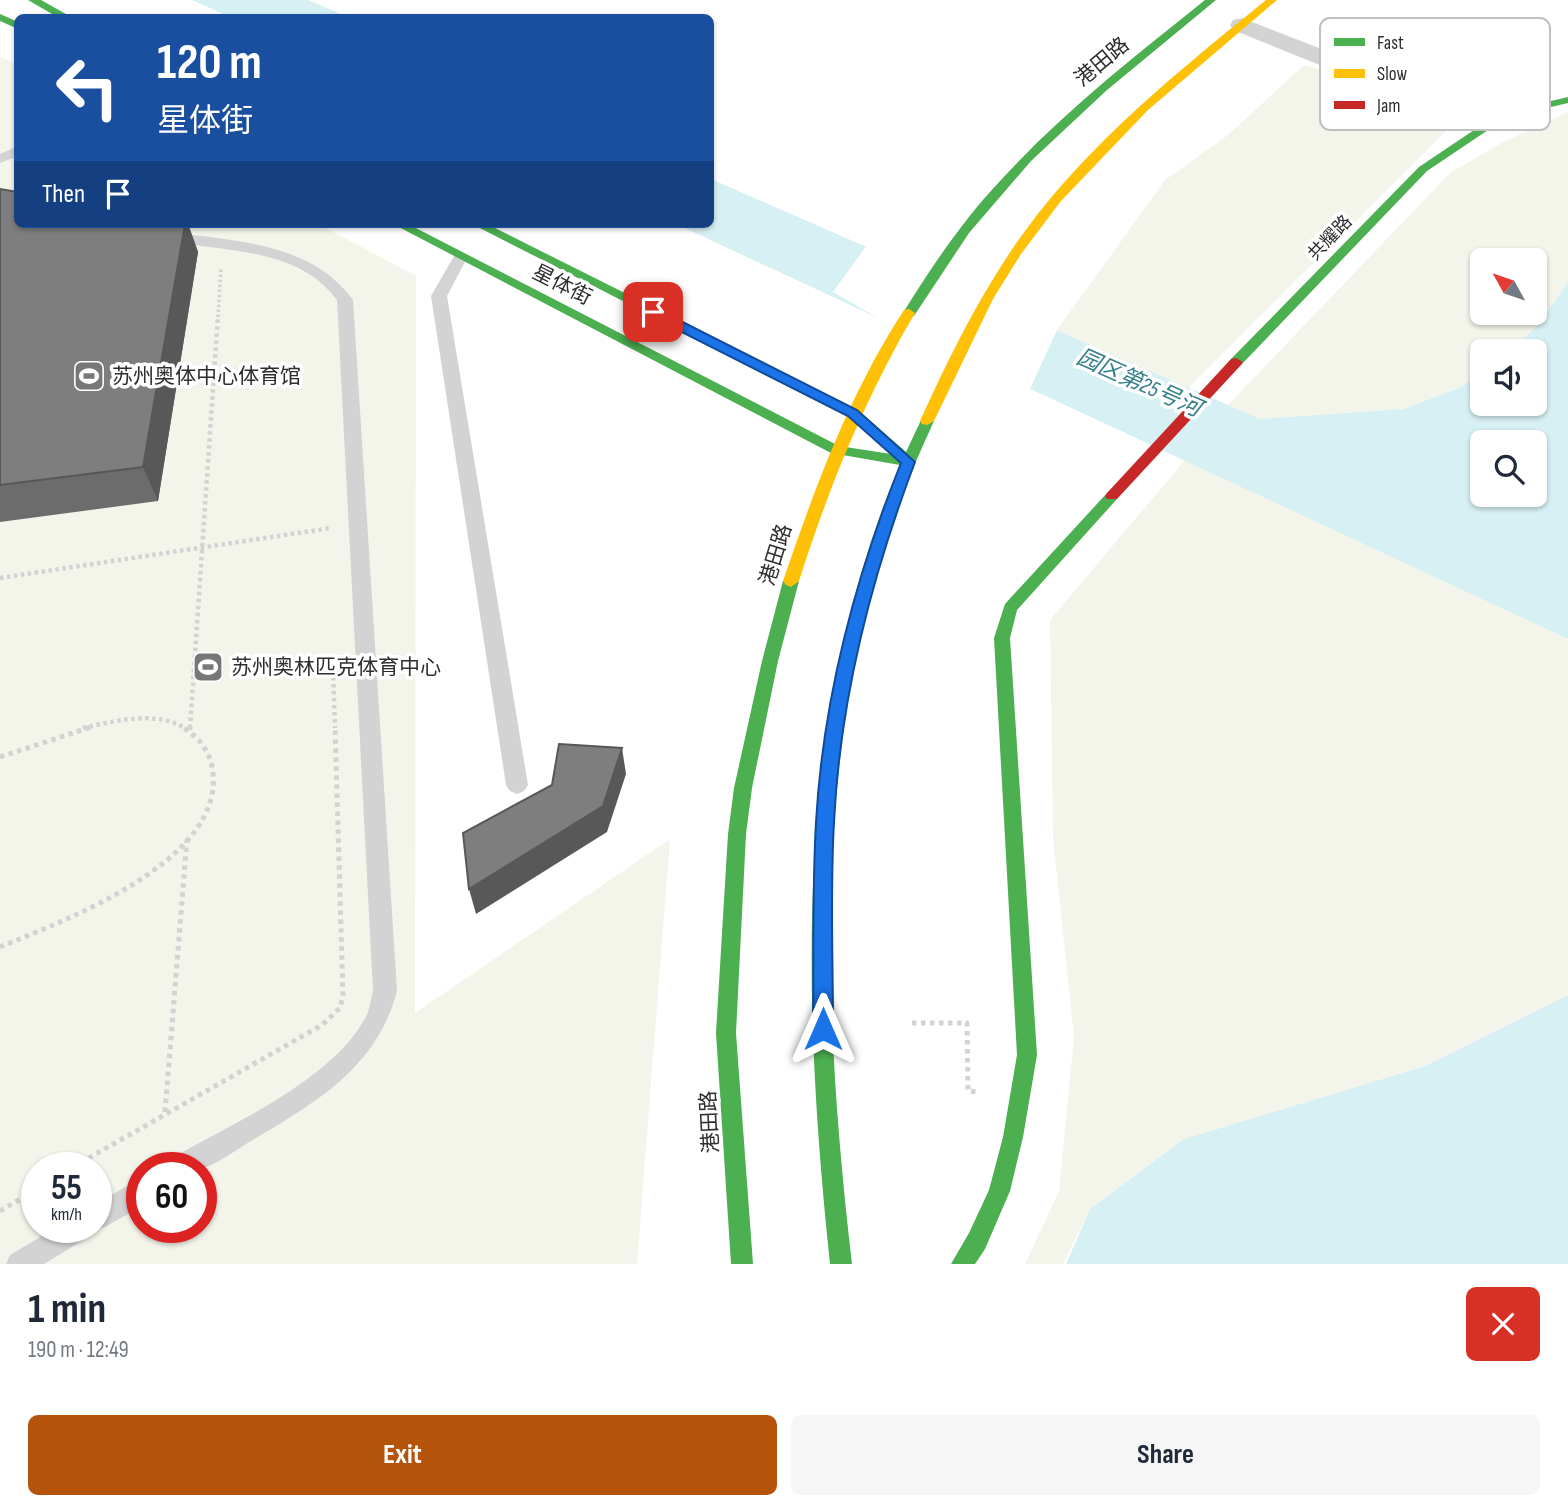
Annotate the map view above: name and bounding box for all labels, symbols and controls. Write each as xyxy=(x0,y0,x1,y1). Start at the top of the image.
legend xyxy=(1320,18,1550,130)
street label: 港田路 xyxy=(1070,32,1134,92)
text: Fast xyxy=(1377,32,1404,55)
text: 120 m xyxy=(157,34,262,93)
icon: left xyxy=(42,42,133,133)
text: Slow xyxy=(1377,63,1407,86)
text: Jam xyxy=(1376,95,1400,118)
text: 星体街 xyxy=(157,102,253,141)
icon: arrive xyxy=(99,175,137,213)
text: Then xyxy=(42,179,85,210)
street label: 共耀路 xyxy=(1304,211,1356,265)
north arrow xyxy=(1470,248,1547,326)
map controls xyxy=(1470,248,1547,507)
street label: 星体街 xyxy=(528,260,596,310)
pin xyxy=(623,282,683,342)
icon: arrive xyxy=(634,293,672,331)
button: sound xyxy=(1470,339,1547,416)
water label: 园区第25号河 xyxy=(1072,343,1209,425)
sports icon: 苏州奥体中心体育馆 xyxy=(72,359,106,393)
place label: 苏州奥体中心体育馆 xyxy=(112,364,301,389)
button: search xyxy=(1470,430,1547,507)
street label: 港田路 xyxy=(755,521,797,589)
sports icon: 苏州奥林匹克体育中心 xyxy=(191,650,225,684)
place label: 苏州奥林匹克体育中心 xyxy=(231,655,441,680)
position arrow xyxy=(786,992,860,1066)
street label: 港田路 xyxy=(696,1090,724,1154)
speed limit sign: 60 xyxy=(126,1152,217,1243)
text: 55 xyxy=(51,1167,82,1210)
text: km/h xyxy=(51,1204,82,1225)
text: 1 min xyxy=(28,1284,106,1335)
button: close xyxy=(1466,1287,1540,1361)
text: 190 m · 12:49 xyxy=(28,1336,129,1364)
button: Exit xyxy=(28,1415,777,1495)
button: Share xyxy=(791,1415,1540,1495)

